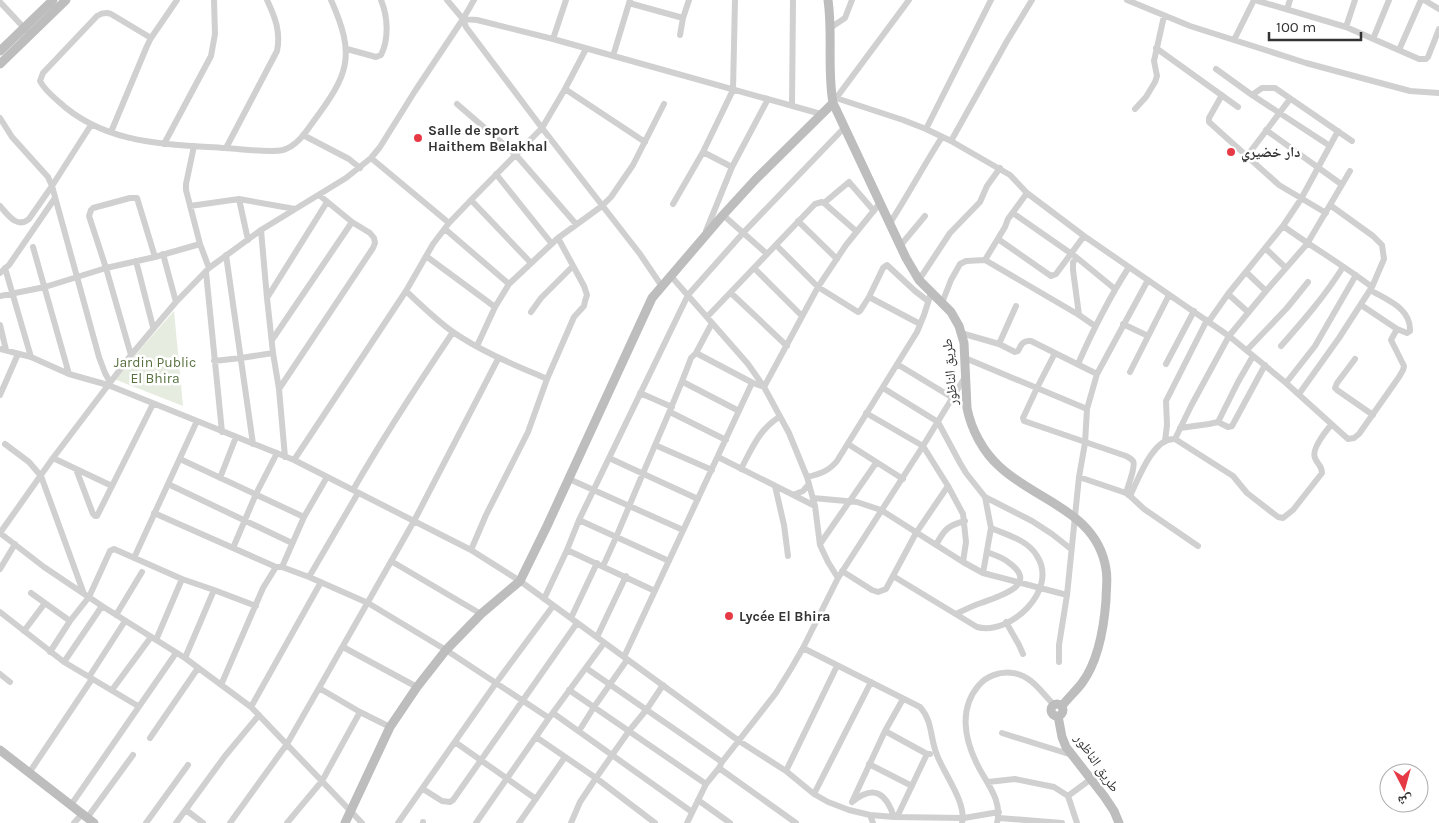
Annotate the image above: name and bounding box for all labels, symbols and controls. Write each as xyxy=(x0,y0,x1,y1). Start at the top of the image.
scale bar xyxy=(1269,10,1362,42)
text: 100 m xyxy=(1276,18,1316,36)
place label: Salle de sport Haithem Belakhal xyxy=(428,122,548,155)
marker: Salle de sport Haithem Belakhal xyxy=(412,132,424,144)
place label: دار خضيري xyxy=(1241,144,1300,163)
marker: دار خضيري xyxy=(1225,146,1237,158)
street label: طريق الناظور xyxy=(939,338,962,407)
park label: Jardin Public El Bhira xyxy=(114,354,196,387)
place label: Lycée El Bhira xyxy=(739,608,830,625)
marker: Lycée El Bhira xyxy=(723,610,735,622)
street label: طريق الناظور xyxy=(1069,730,1123,796)
north arrow xyxy=(1379,763,1429,813)
text: ش xyxy=(1397,791,1414,810)

